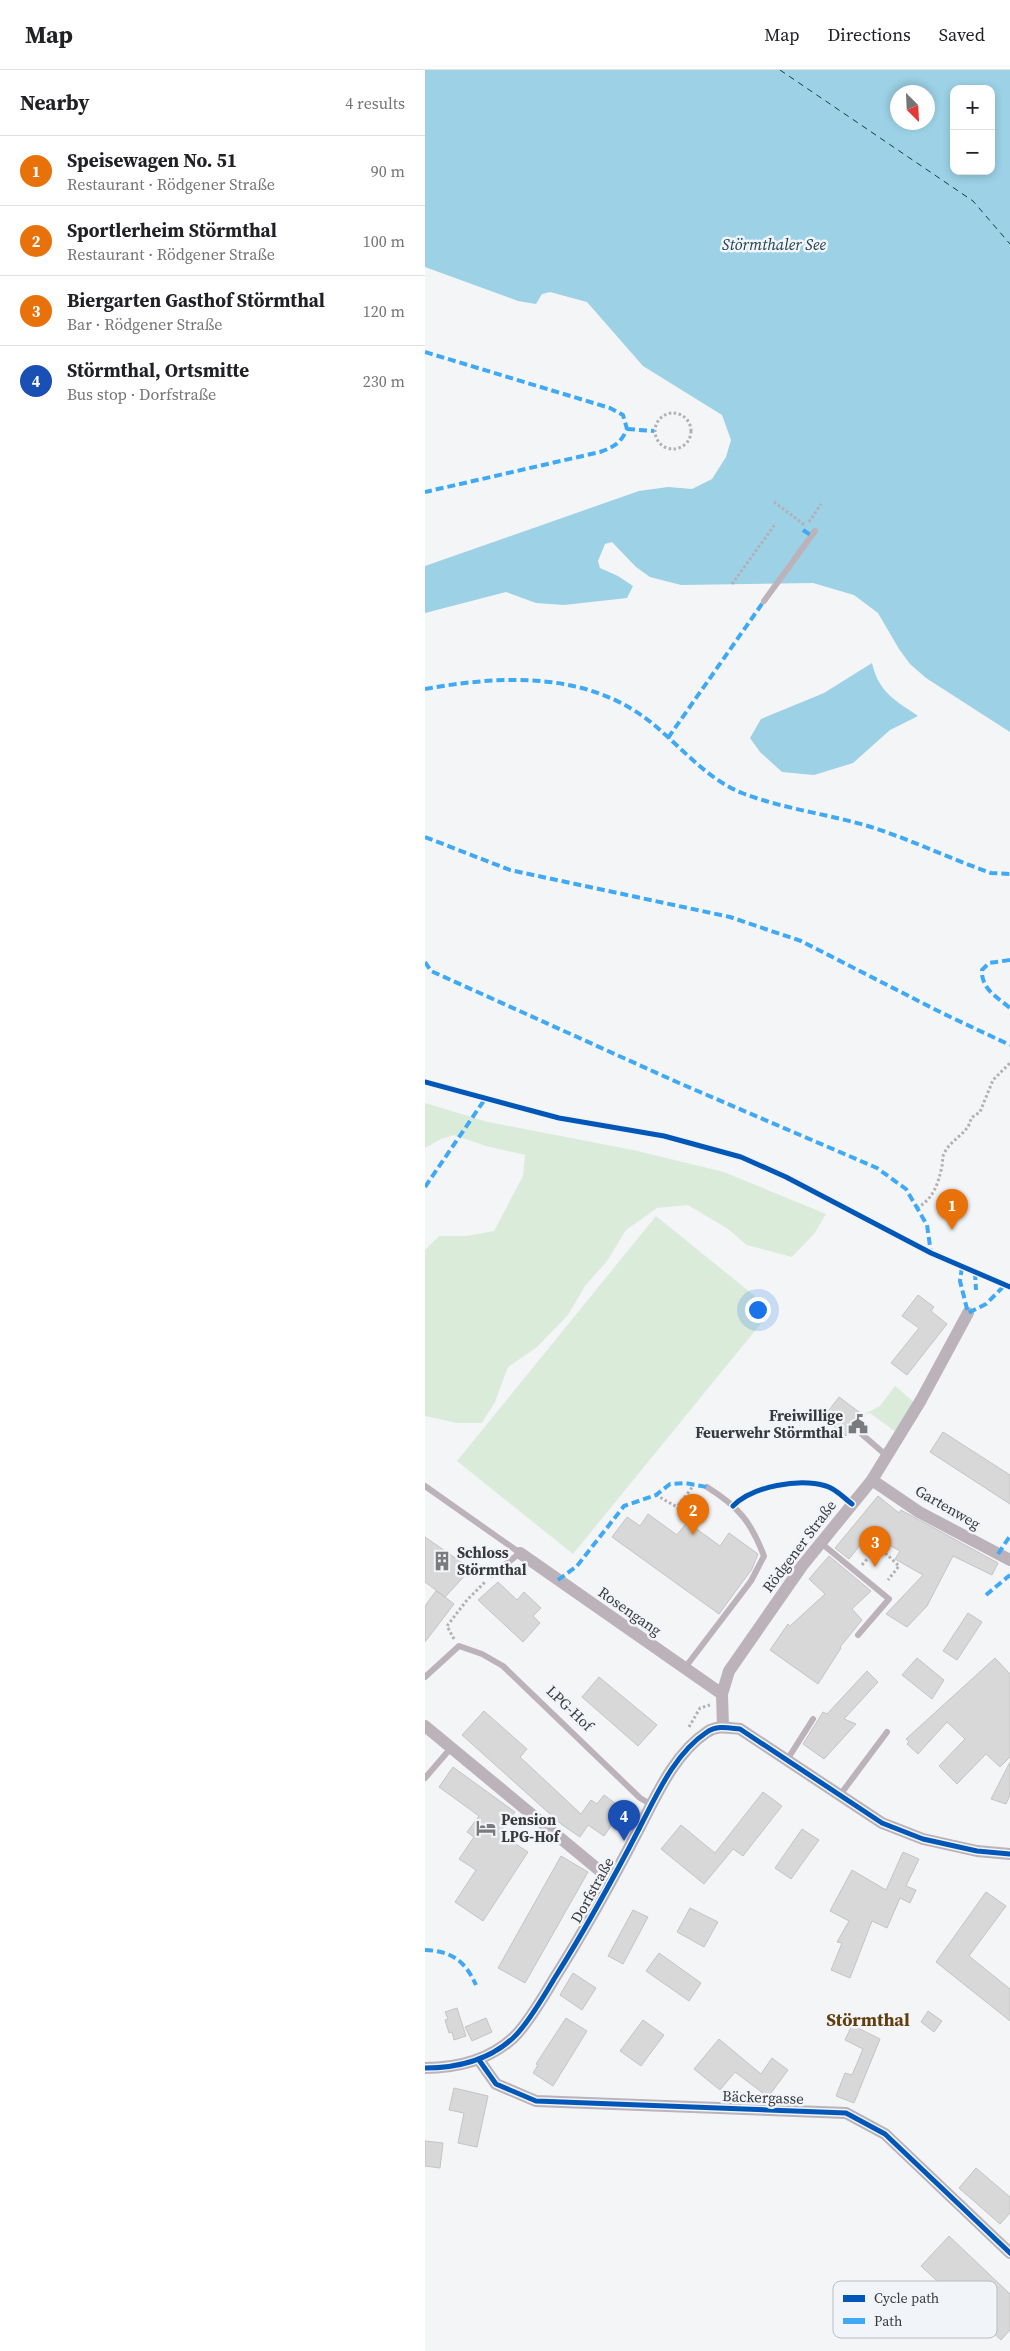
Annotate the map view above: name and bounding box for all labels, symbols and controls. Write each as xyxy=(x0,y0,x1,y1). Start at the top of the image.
text: Map xyxy=(25,18,73,51)
text: Map xyxy=(764,22,800,47)
text: Directions xyxy=(828,22,911,47)
text: Saved xyxy=(939,22,985,47)
north arrow xyxy=(890,85,935,130)
map controls xyxy=(950,85,995,175)
button: + xyxy=(950,85,995,130)
text: Nearby xyxy=(20,88,90,117)
text: 4 results xyxy=(345,92,405,114)
button: − xyxy=(950,130,995,175)
text: Speisewagen No. 51 xyxy=(67,147,237,173)
text: 1 xyxy=(32,160,40,182)
text: 90 m xyxy=(371,160,405,182)
text: Restaurant · Rödgener Straße xyxy=(67,173,275,195)
text: Sportlerheim Störmthal xyxy=(67,217,277,243)
text: 2 xyxy=(32,230,40,252)
text: 100 m xyxy=(363,230,405,252)
water label: Störmthaler See xyxy=(722,233,827,255)
text: Restaurant · Rödgener Straße xyxy=(67,243,275,265)
text: Biergarten Gasthof Störmthal xyxy=(67,287,325,313)
text: 3 xyxy=(32,300,40,322)
text: 120 m xyxy=(363,300,405,322)
text: Bar · Rödgener Straße xyxy=(67,313,222,335)
text: Störmthal, Ortsmitte xyxy=(67,357,249,383)
text: 4 xyxy=(32,370,40,392)
text: 230 m xyxy=(363,370,405,392)
text: Bus stop · Dorfstraße xyxy=(67,383,216,405)
pin: 1 xyxy=(936,1189,968,1230)
your location xyxy=(745,1297,771,1323)
place label: Freiwillige Feuerwehr Störmthal xyxy=(695,1405,843,1443)
public building icon: Freiwillige Feuerwehr Störmthal xyxy=(847,1413,869,1435)
street label: Gartenweg xyxy=(911,1480,985,1534)
pin: 2 xyxy=(677,1494,709,1535)
street label: Rödgener Straße xyxy=(757,1495,841,1597)
pin: 3 xyxy=(859,1526,891,1567)
place label: Schloss Störmthal xyxy=(457,1542,527,1580)
building icon: Schloss Störmthal xyxy=(431,1550,453,1572)
street label: Rosengang xyxy=(594,1581,666,1641)
street label: LPG-Hof xyxy=(542,1680,599,1737)
pin: 4 xyxy=(608,1800,640,1841)
place label: Pension LPG-Hof xyxy=(501,1809,561,1847)
hotel icon: Pension LPG-Hof xyxy=(475,1817,497,1839)
street label: Dorfstraße xyxy=(565,1853,619,1927)
district label: Störmthal xyxy=(826,2007,910,2032)
street label: Bäckergasse xyxy=(722,2085,805,2109)
legend xyxy=(833,2281,997,2338)
text: Cycle path xyxy=(874,2288,939,2308)
text: Path xyxy=(874,2311,902,2331)

